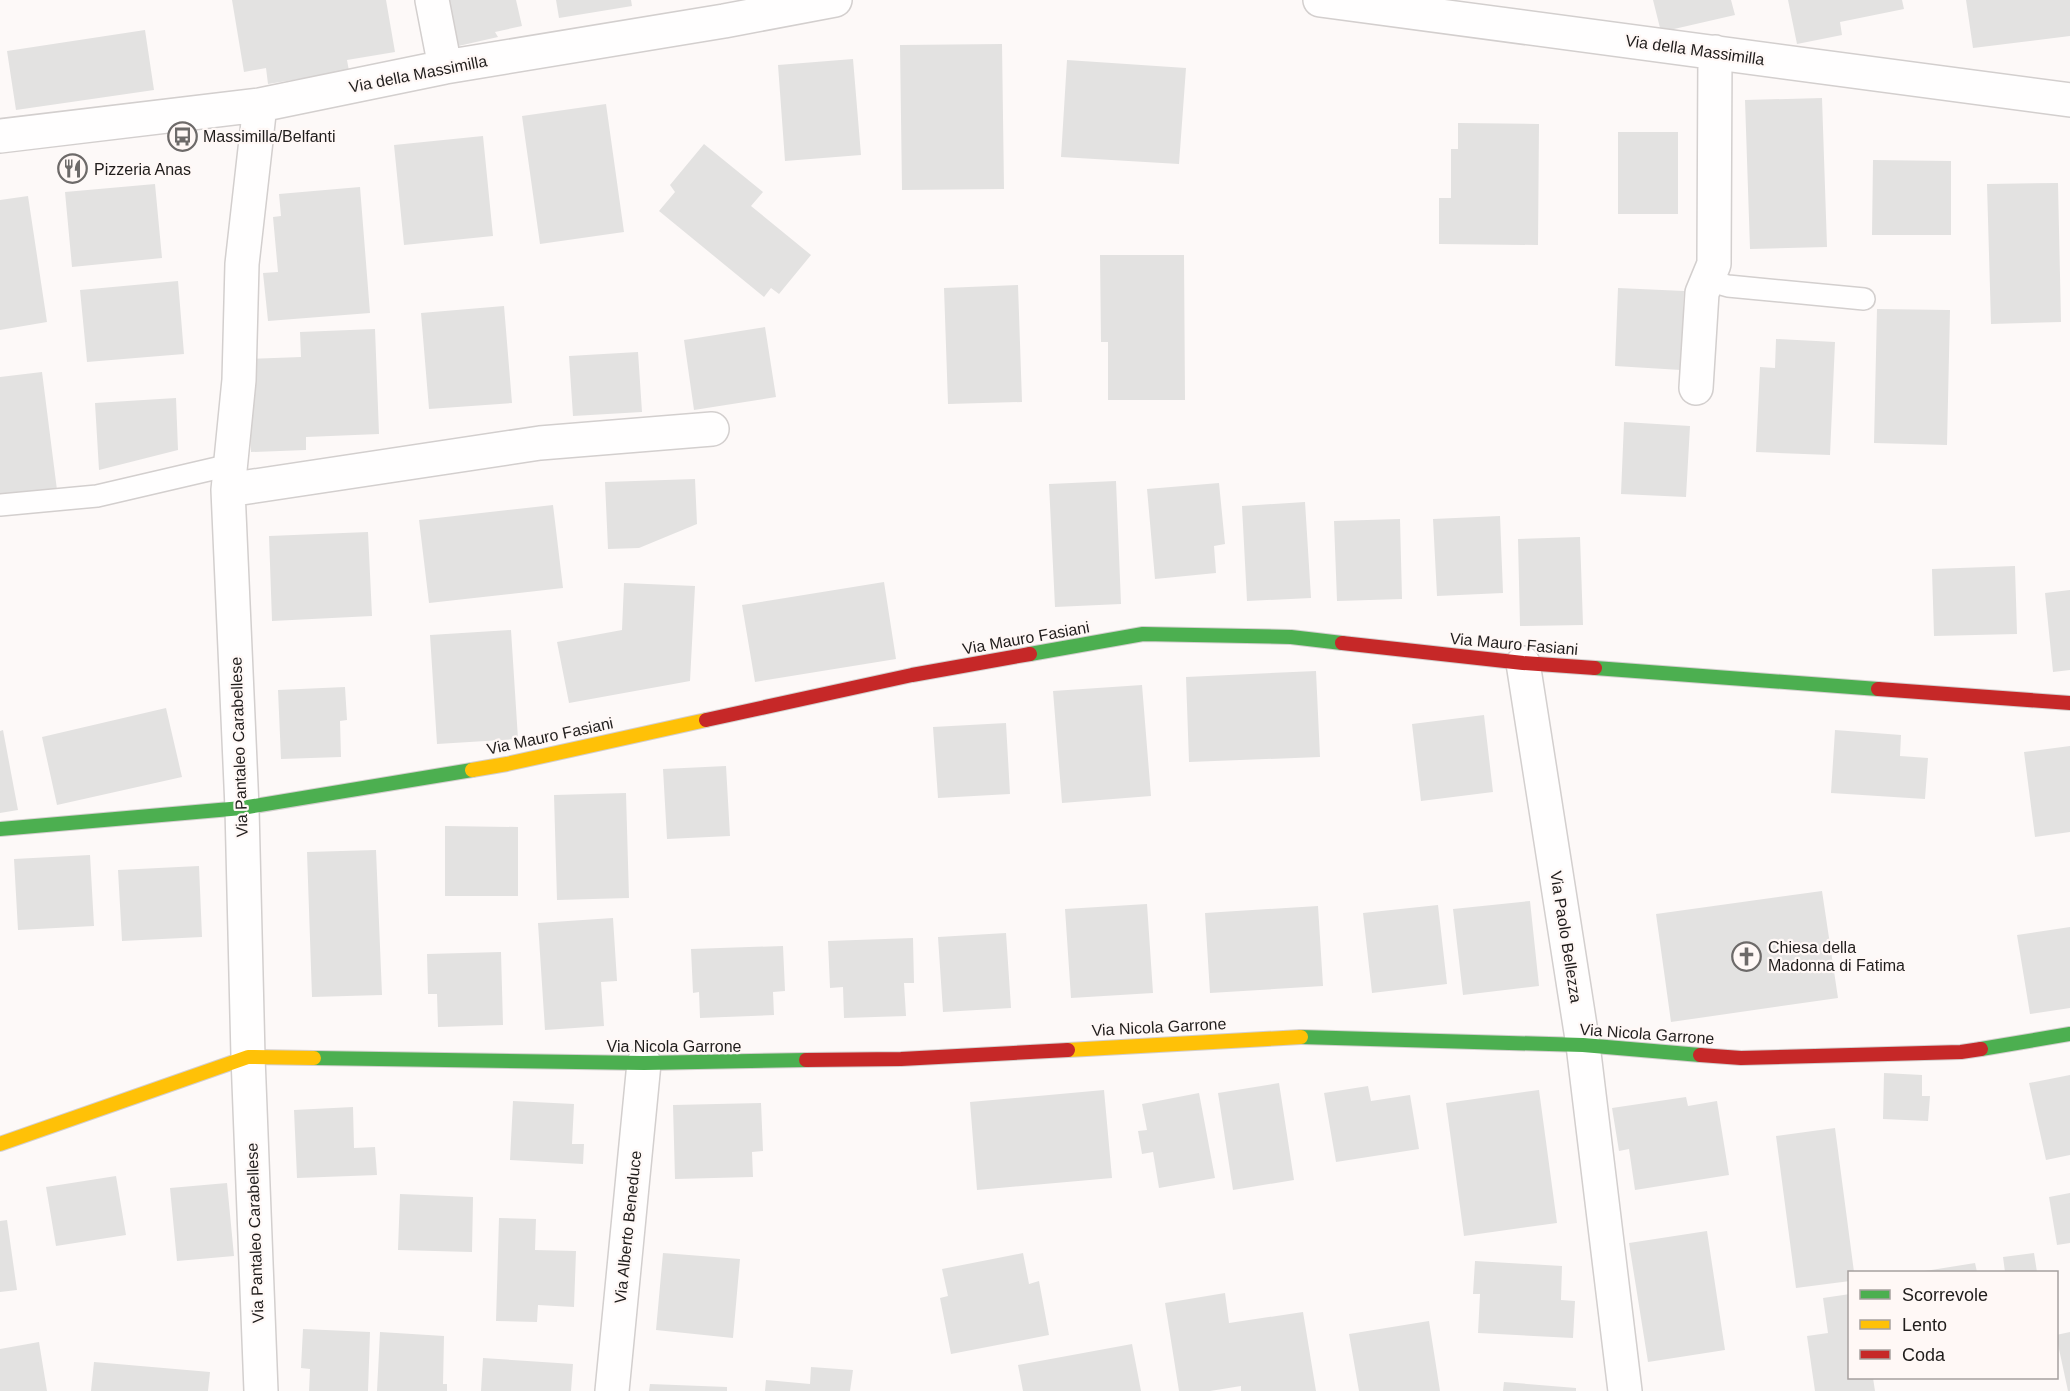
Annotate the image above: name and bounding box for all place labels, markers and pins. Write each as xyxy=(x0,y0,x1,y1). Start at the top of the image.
bus stop icon: Massimilla/Belfanti xyxy=(166,120,198,152)
place label: Massimilla/Belfanti xyxy=(203,128,335,145)
restaurant icon: Pizzeria Anas xyxy=(57,153,89,185)
place label: Pizzeria Anas xyxy=(94,161,191,178)
place label: Chiesa della Madonna di Fatima xyxy=(1768,939,1905,974)
church icon: Chiesa della Madonna di Fatima xyxy=(1731,940,1763,972)

